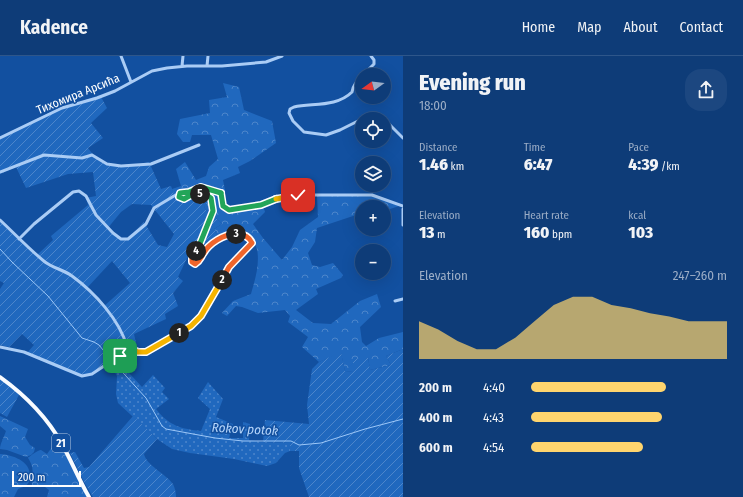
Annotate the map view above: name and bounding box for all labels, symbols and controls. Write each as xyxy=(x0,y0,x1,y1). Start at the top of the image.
text: Kadence xyxy=(20,16,88,39)
text: Home xyxy=(522,19,555,36)
text: Map xyxy=(577,19,601,36)
text: About xyxy=(623,19,658,36)
text: Contact xyxy=(680,19,723,36)
north arrow xyxy=(355,68,391,104)
map controls xyxy=(355,68,391,280)
text: Evening run xyxy=(419,69,526,96)
button: share xyxy=(685,69,727,111)
street label: Тихомира Арсића xyxy=(34,71,122,117)
text: 18:00 xyxy=(419,98,447,113)
button: locate xyxy=(355,112,391,148)
text: Distance xyxy=(419,141,458,154)
text: Time xyxy=(524,141,545,154)
text: Pace xyxy=(628,141,649,154)
text: 1.46 xyxy=(419,154,448,175)
text: 6:47 xyxy=(524,154,552,175)
text: 4:39 xyxy=(628,154,658,175)
button: layers xyxy=(355,156,391,192)
text: km xyxy=(448,160,464,173)
text: /km xyxy=(658,160,680,173)
pin xyxy=(281,178,315,212)
pin: 5 xyxy=(190,184,210,204)
icon: check xyxy=(287,184,309,206)
text: 5 xyxy=(197,187,203,200)
button: + xyxy=(355,200,391,236)
text: Elevation xyxy=(419,209,460,222)
text: Heart rate xyxy=(524,209,569,222)
text: kcal xyxy=(628,209,646,222)
text: 13 xyxy=(419,222,435,243)
text: 160 xyxy=(524,222,549,243)
text: 103 xyxy=(628,222,653,243)
pin: 3 xyxy=(226,224,246,244)
text: 3 xyxy=(233,227,239,240)
text: m xyxy=(435,228,446,241)
text: bpm xyxy=(549,228,572,241)
pin: 4 xyxy=(186,241,206,261)
text: 4 xyxy=(193,244,199,257)
button: − xyxy=(355,244,391,280)
text: Elevation xyxy=(419,268,468,283)
text: 247–260 m xyxy=(673,268,727,283)
pin: 2 xyxy=(212,270,232,290)
text: 2 xyxy=(219,273,225,286)
pin: 1 xyxy=(169,323,189,343)
text: 1 xyxy=(177,326,181,339)
pin xyxy=(103,339,137,373)
icon: arrive xyxy=(109,345,131,367)
text: 200 m xyxy=(419,380,452,395)
text: 4:40 xyxy=(483,380,505,395)
text: 400 m xyxy=(419,410,453,425)
text: 4:43 xyxy=(483,410,504,425)
water label: Rokov potok xyxy=(211,420,279,438)
road number: 21 xyxy=(52,434,70,452)
text: 600 m xyxy=(419,440,453,455)
text: 4:54 xyxy=(483,440,504,455)
scale bar xyxy=(12,469,81,488)
text: 200 m xyxy=(18,471,45,484)

